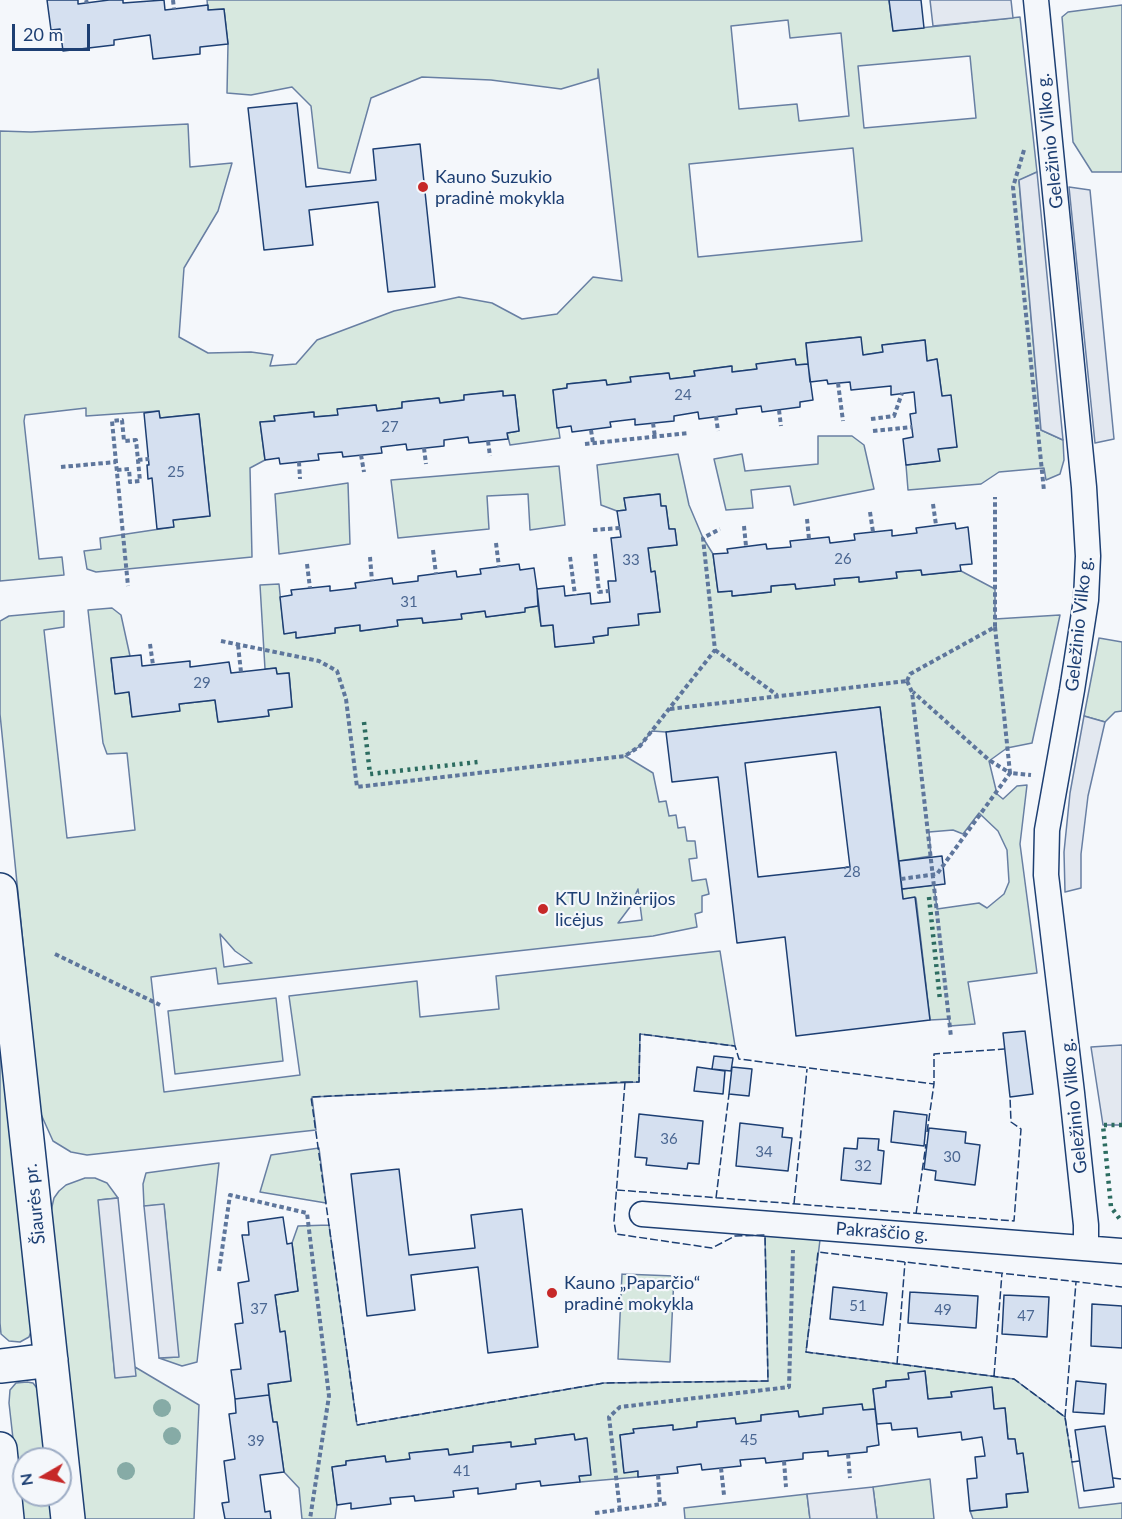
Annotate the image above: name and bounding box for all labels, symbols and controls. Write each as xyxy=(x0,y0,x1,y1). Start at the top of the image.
scale bar xyxy=(15,12,93,50)
text: 20 m xyxy=(23,23,63,45)
street label: Geležinio Vilko g. xyxy=(1032,72,1068,210)
place label: Kauno Suzukio pradinė mokykla xyxy=(435,166,565,208)
marker: Kauno Suzukio pradinė mokykla xyxy=(416,180,430,194)
house number: 24 xyxy=(674,386,692,404)
house number: 27 xyxy=(381,418,399,436)
house number: 25 xyxy=(167,463,185,481)
house number: 26 xyxy=(834,550,852,568)
house number: 33 xyxy=(622,551,640,569)
street label: Geležinio Vilko g. xyxy=(1061,555,1097,693)
house number: 31 xyxy=(400,593,418,611)
house number: 29 xyxy=(193,674,211,692)
house number: 28 xyxy=(843,863,861,881)
place label: KTU Inžinerijos licėjus xyxy=(555,888,676,930)
marker: KTU Inžinerijos licėjus xyxy=(536,902,550,916)
street label: Geležinio Vilko g. xyxy=(1056,1037,1092,1175)
house number: 36 xyxy=(660,1130,678,1148)
house number: 34 xyxy=(755,1143,773,1161)
house number: 30 xyxy=(943,1148,961,1166)
house number: 32 xyxy=(854,1157,872,1175)
street label: Šiaurės pr. xyxy=(20,1162,50,1246)
street label: Pakraščio g. xyxy=(835,1218,929,1246)
place label: Kauno „Paparčio“ pradinė mokykla xyxy=(564,1272,700,1314)
marker: Kauno „Paparčio“ pradinė mokykla xyxy=(545,1286,559,1300)
house number: 51 xyxy=(849,1297,867,1315)
house number: 37 xyxy=(250,1300,268,1318)
house number: 49 xyxy=(934,1301,952,1319)
house number: 47 xyxy=(1017,1307,1035,1325)
house number: 45 xyxy=(740,1431,758,1449)
house number: 39 xyxy=(247,1432,265,1450)
north arrow xyxy=(12,1447,72,1507)
house number: 41 xyxy=(453,1462,471,1480)
text: N xyxy=(15,1472,36,1487)

